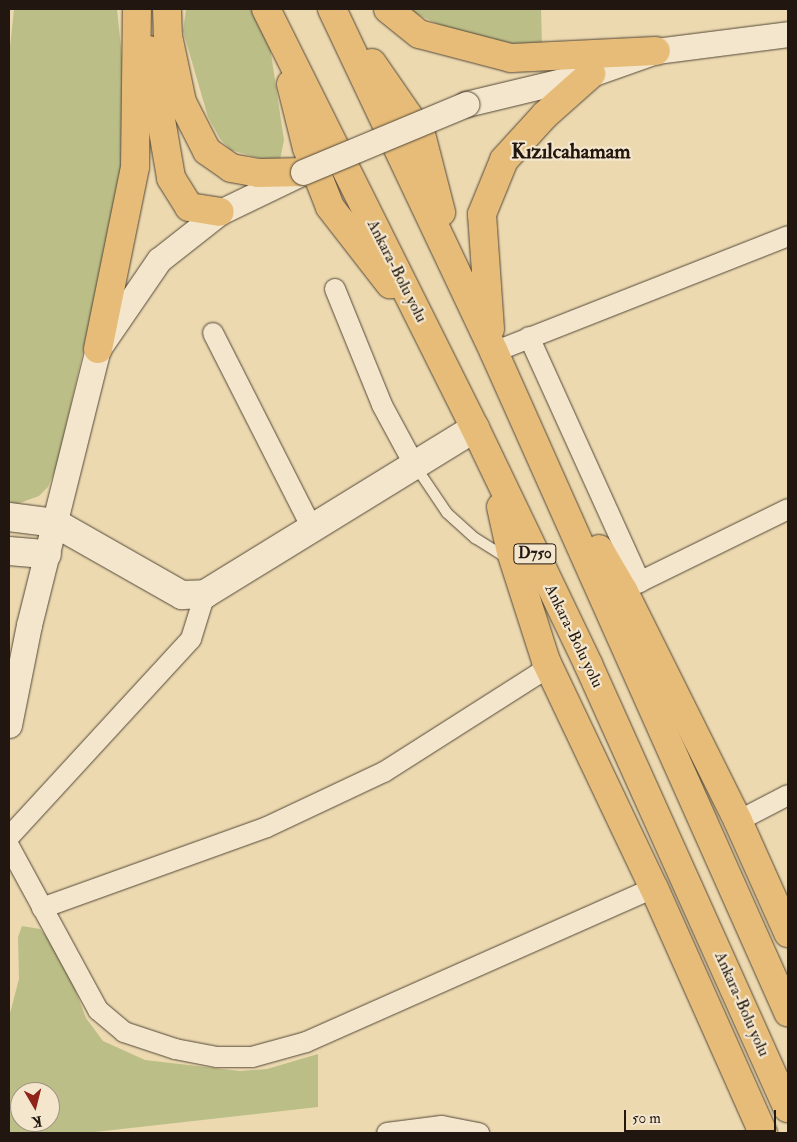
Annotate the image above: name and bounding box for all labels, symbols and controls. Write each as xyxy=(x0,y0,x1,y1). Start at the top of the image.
district label: Kızılcahamam xyxy=(511,139,631,165)
street label: Ankara-Bolu yolu xyxy=(363,217,431,325)
road number: D750 xyxy=(512,542,558,566)
street label: Ankara-Bolu yolu xyxy=(541,581,607,691)
street label: Ankara-Bolu yolu xyxy=(710,949,774,1059)
north arrow xyxy=(10,1082,60,1132)
scale bar xyxy=(627,1100,780,1132)
text: 50 m xyxy=(632,1109,661,1128)
text: K xyxy=(31,1112,43,1130)

